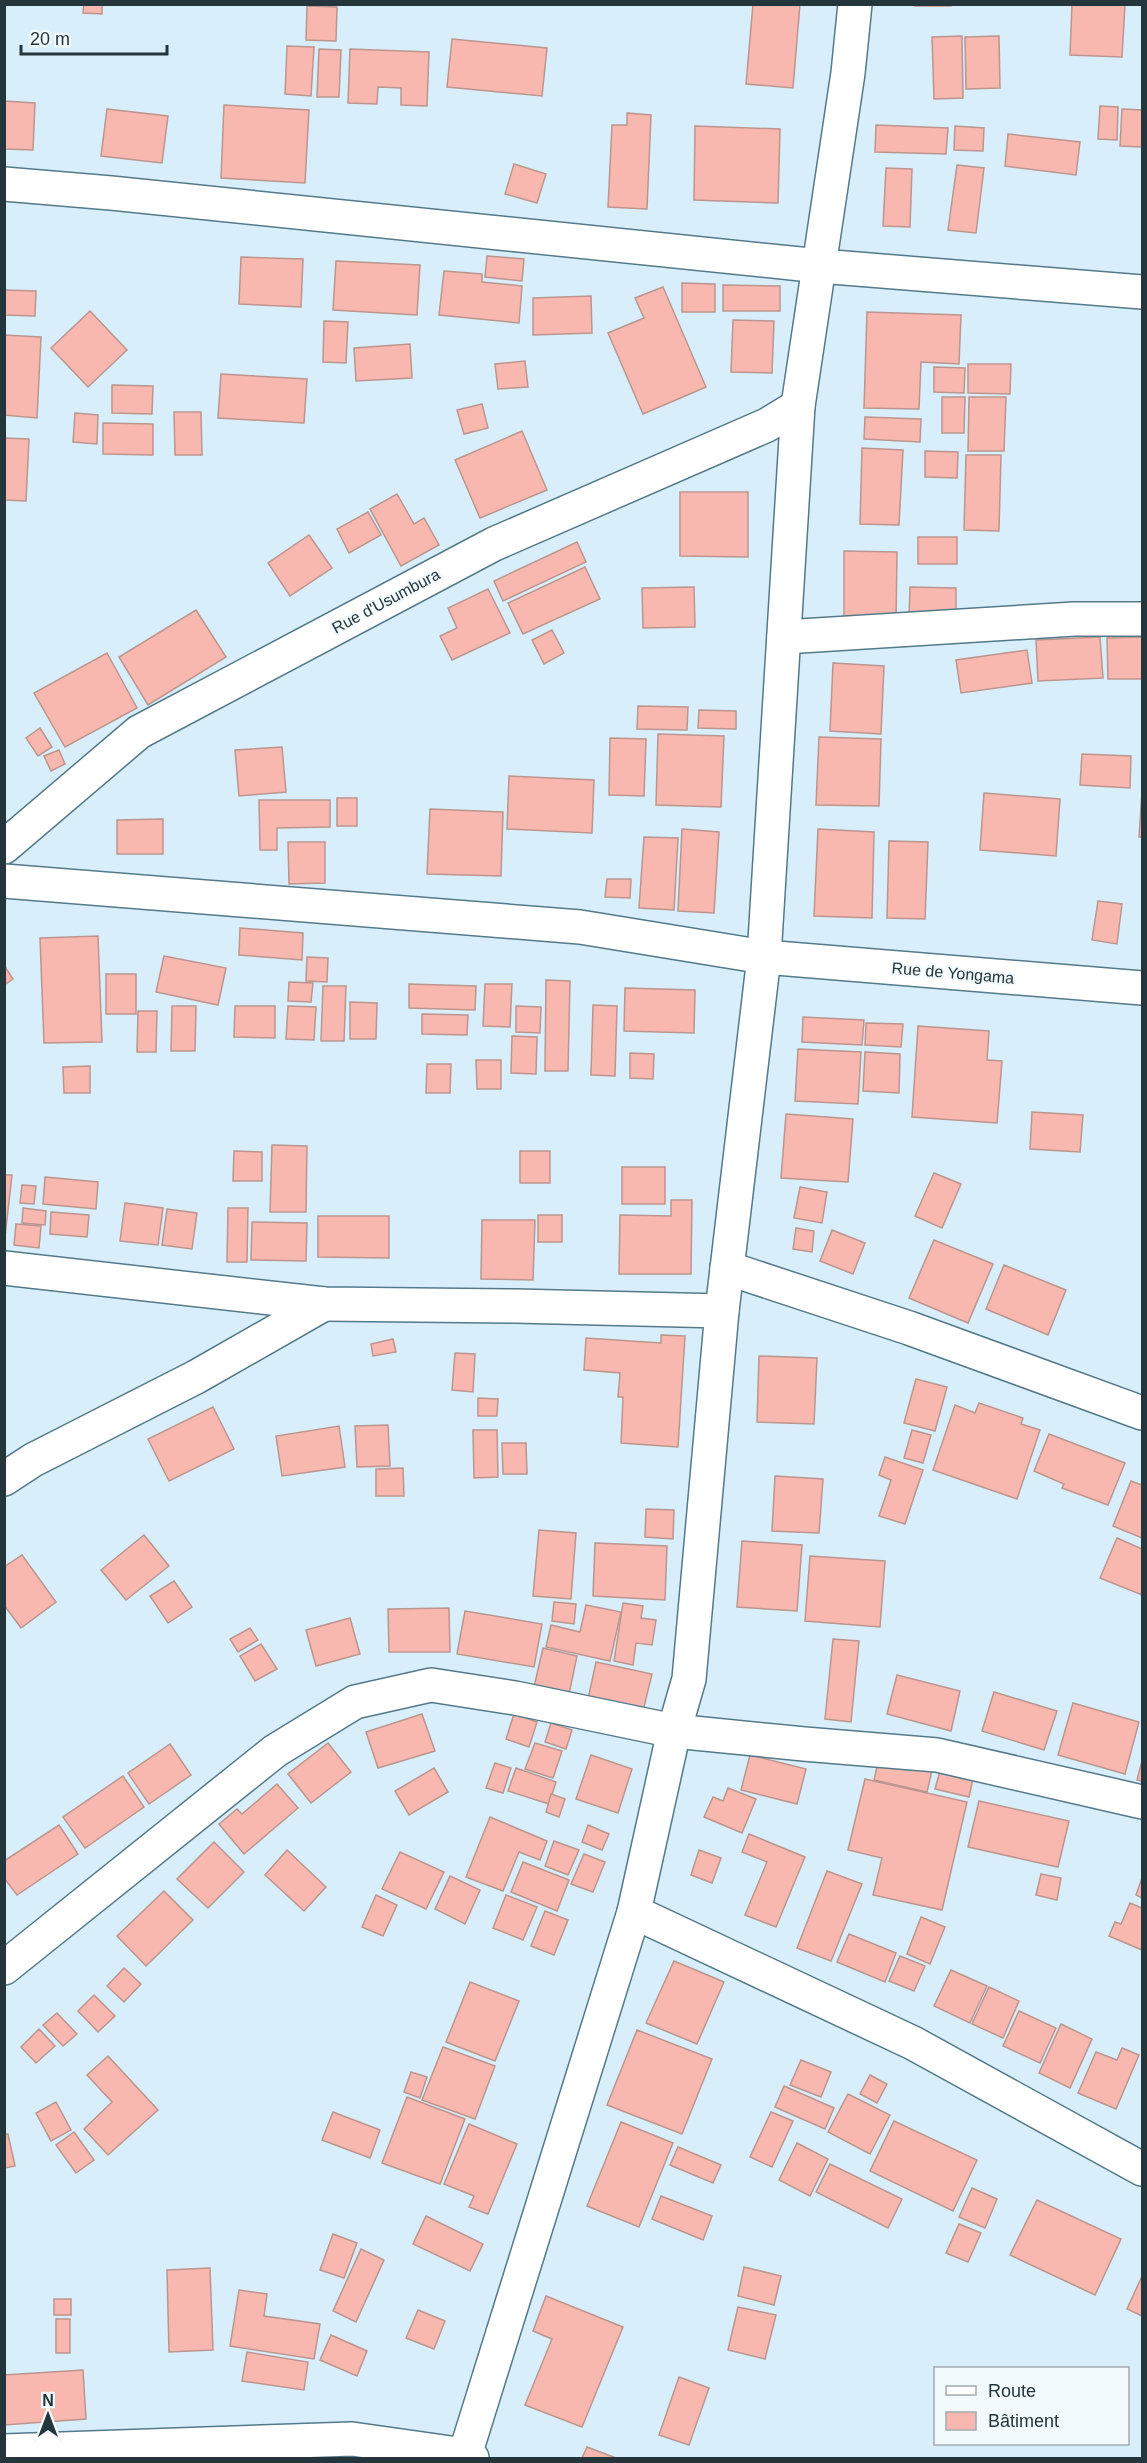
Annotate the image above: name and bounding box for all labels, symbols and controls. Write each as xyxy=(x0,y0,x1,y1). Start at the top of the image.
scale bar xyxy=(21,18,166,56)
text: 20 m xyxy=(30,29,70,49)
street label: Rue d'Usumbura xyxy=(329,565,443,637)
street label: Rue de Yongama xyxy=(891,959,1015,987)
legend xyxy=(934,2367,1129,2445)
text: Route xyxy=(988,2381,1036,2401)
north arrow xyxy=(18,2385,78,2445)
text: N xyxy=(42,2392,54,2409)
text: Bâtiment xyxy=(988,2411,1059,2431)

